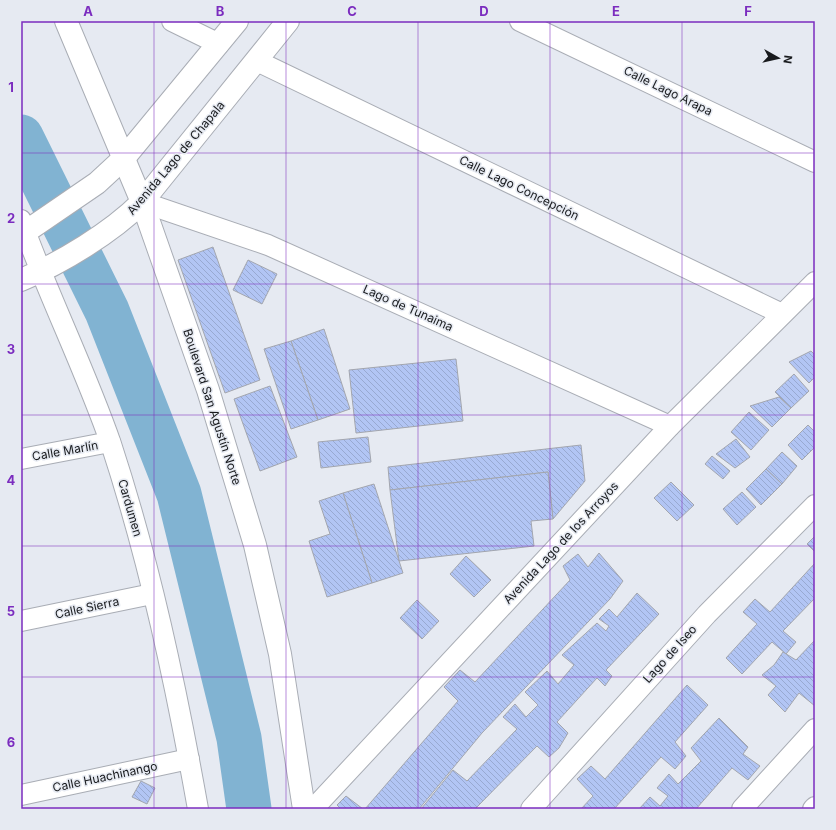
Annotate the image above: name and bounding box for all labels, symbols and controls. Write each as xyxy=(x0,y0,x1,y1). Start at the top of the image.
text: A xyxy=(83,3,93,19)
text: B xyxy=(216,3,225,19)
text: C xyxy=(347,3,357,19)
text: D xyxy=(479,3,489,19)
text: E xyxy=(612,3,620,19)
text: F xyxy=(744,3,752,19)
north arrow xyxy=(758,38,798,78)
text: N xyxy=(780,54,795,65)
street label: Calle Lago Arapa xyxy=(621,63,715,119)
text: 1 xyxy=(8,79,14,95)
street label: Avenida Lago de Chapala xyxy=(124,98,228,218)
street label: Calle Lago Concepción xyxy=(457,152,582,223)
text: 2 xyxy=(7,210,15,226)
street label: Lago de Tunaima xyxy=(361,281,456,334)
street label: Boulevard San Agustín Norte xyxy=(180,327,245,487)
text: 3 xyxy=(7,341,15,357)
street label: Calle Marlín xyxy=(31,437,99,464)
text: 4 xyxy=(7,472,16,488)
street label: Cardumen xyxy=(115,477,146,538)
street label: Avenida Lago de los Arroyos xyxy=(500,478,621,607)
street label: Calle Sierra xyxy=(53,593,120,622)
text: 5 xyxy=(7,603,15,619)
street label: Lago de Iseo xyxy=(640,622,700,686)
text: 6 xyxy=(7,734,15,750)
street label: Calle Huachinango xyxy=(51,758,159,795)

